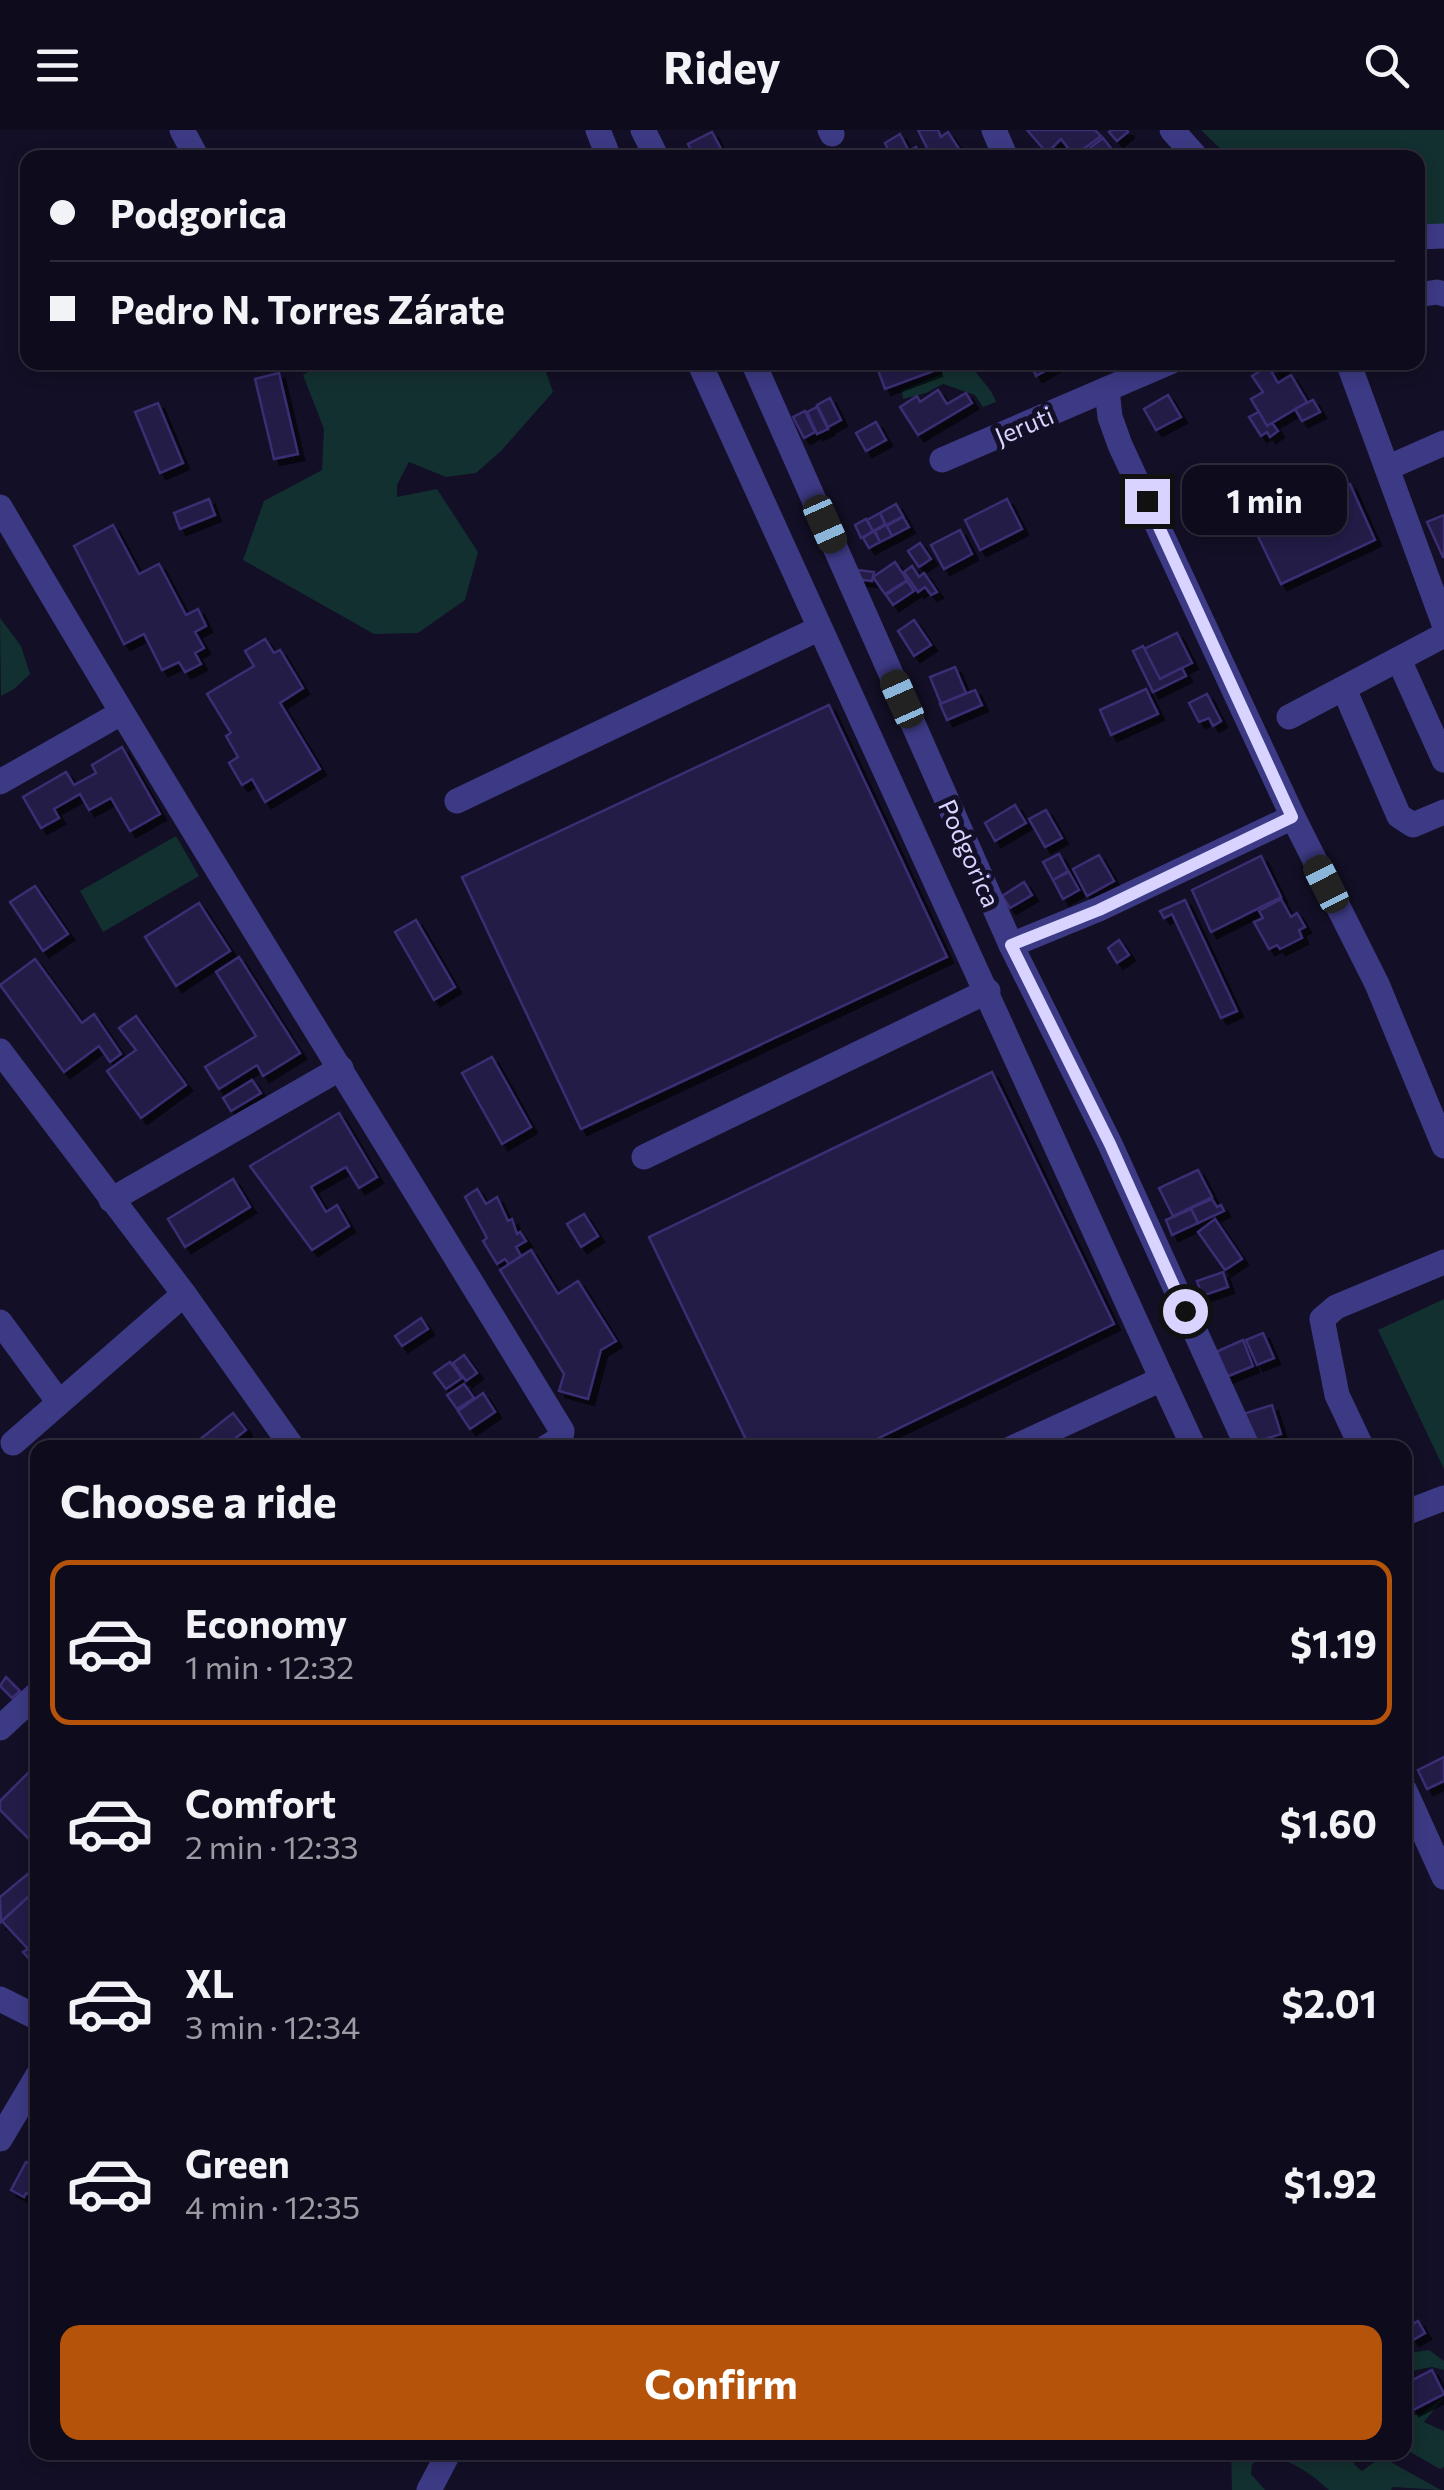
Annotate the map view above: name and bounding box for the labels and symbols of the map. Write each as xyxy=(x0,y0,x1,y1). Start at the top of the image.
street label: Jeruti xyxy=(990,399,1058,451)
callout: 1 min xyxy=(1182,466,1347,536)
route end xyxy=(1125,479,1170,524)
car xyxy=(799,490,851,558)
car xyxy=(876,665,928,733)
street label: Podgorica xyxy=(933,794,1007,912)
car xyxy=(1299,850,1353,918)
route start xyxy=(1163,1289,1208,1334)

